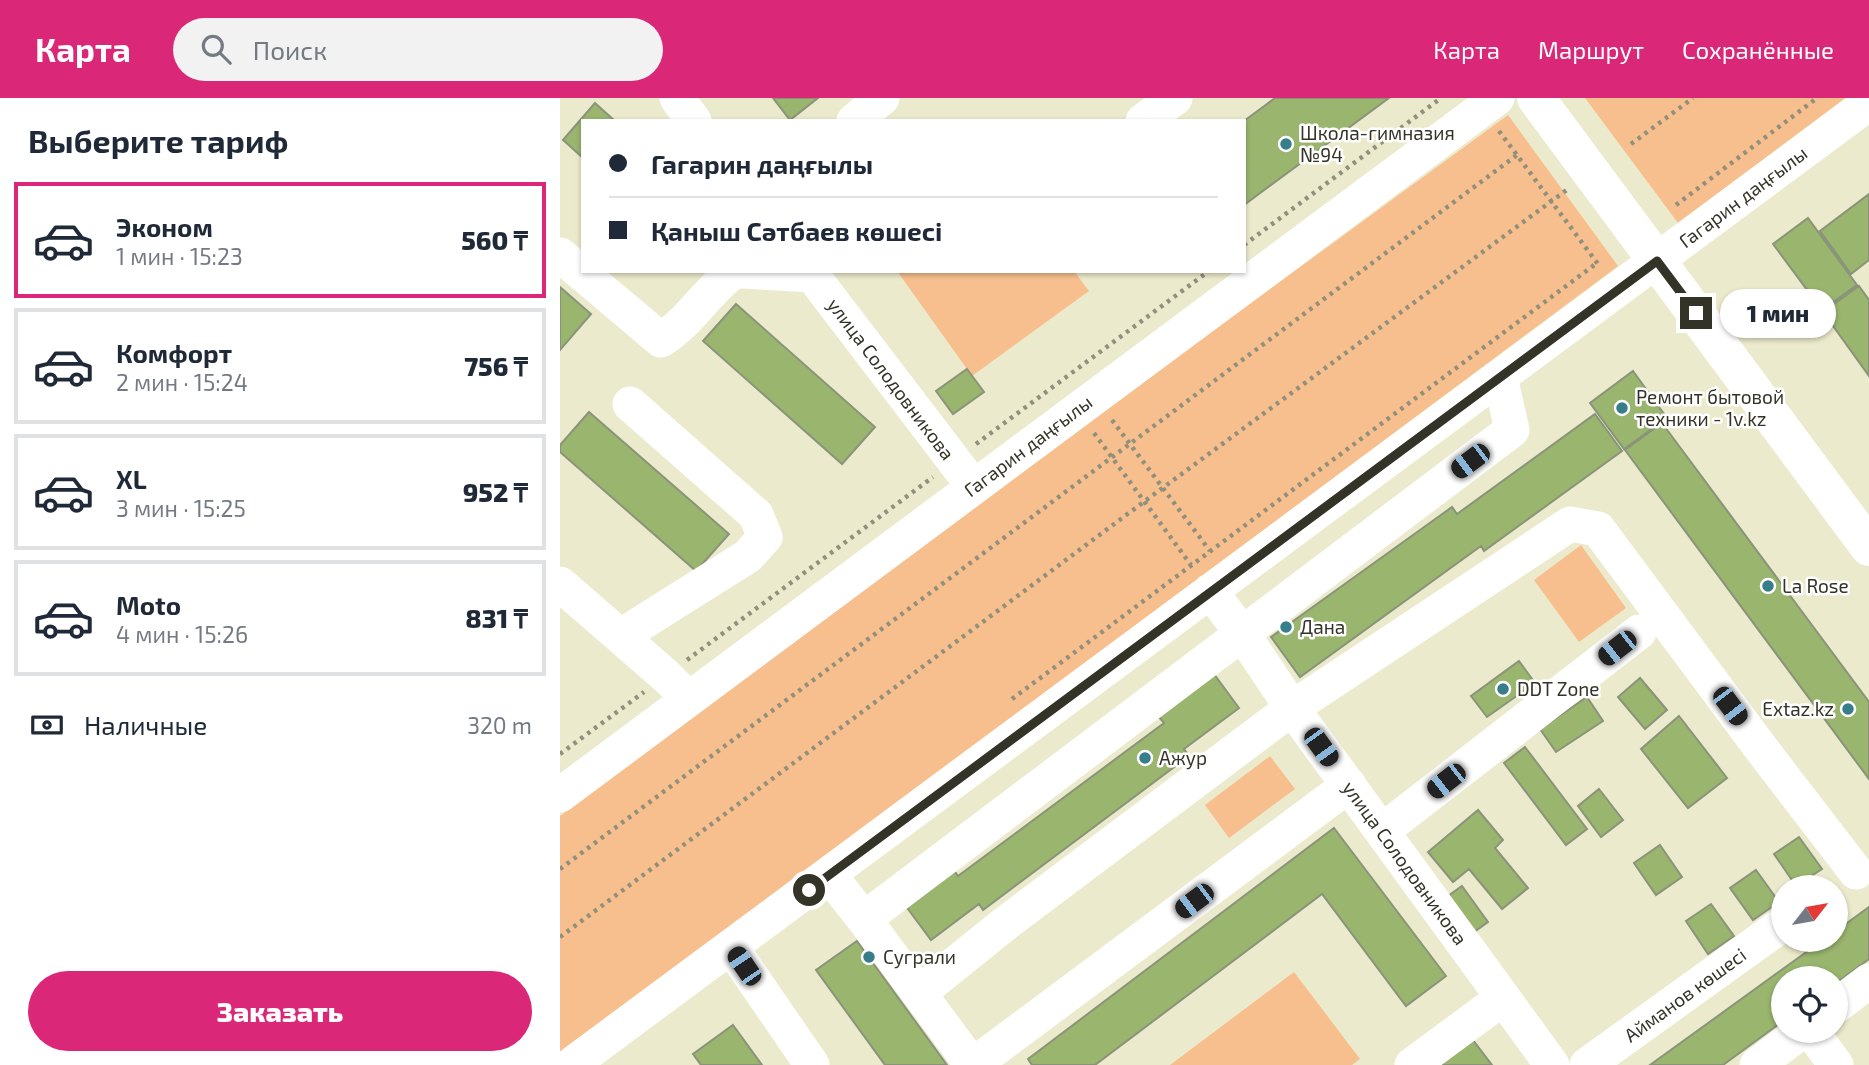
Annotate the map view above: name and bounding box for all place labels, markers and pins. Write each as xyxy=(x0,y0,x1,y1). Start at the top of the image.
place label: Школа-гимназия №94 xyxy=(1300,121,1455,166)
marker: Школа-гимназия №94 xyxy=(1278,136,1294,152)
place label: Ремонт бытовой техники - 1v.kz xyxy=(1636,385,1784,430)
marker: Ремонт бытовой техники - 1v.kz xyxy=(1614,400,1630,416)
place label: La Rose xyxy=(1782,574,1849,597)
marker: La Rose xyxy=(1760,578,1776,594)
place label: Дана xyxy=(1300,615,1345,638)
marker: Дана xyxy=(1278,619,1294,635)
place label: DDT Zone xyxy=(1517,677,1600,700)
marker: DDT Zone xyxy=(1495,681,1511,697)
place label: Extaz.kz xyxy=(1762,697,1834,720)
marker: Extaz.kz xyxy=(1840,701,1856,717)
place label: Ажур xyxy=(1159,746,1207,770)
marker: Ажур xyxy=(1137,750,1153,766)
place label: Суграли xyxy=(883,945,956,969)
marker: Суграли xyxy=(861,949,877,965)

